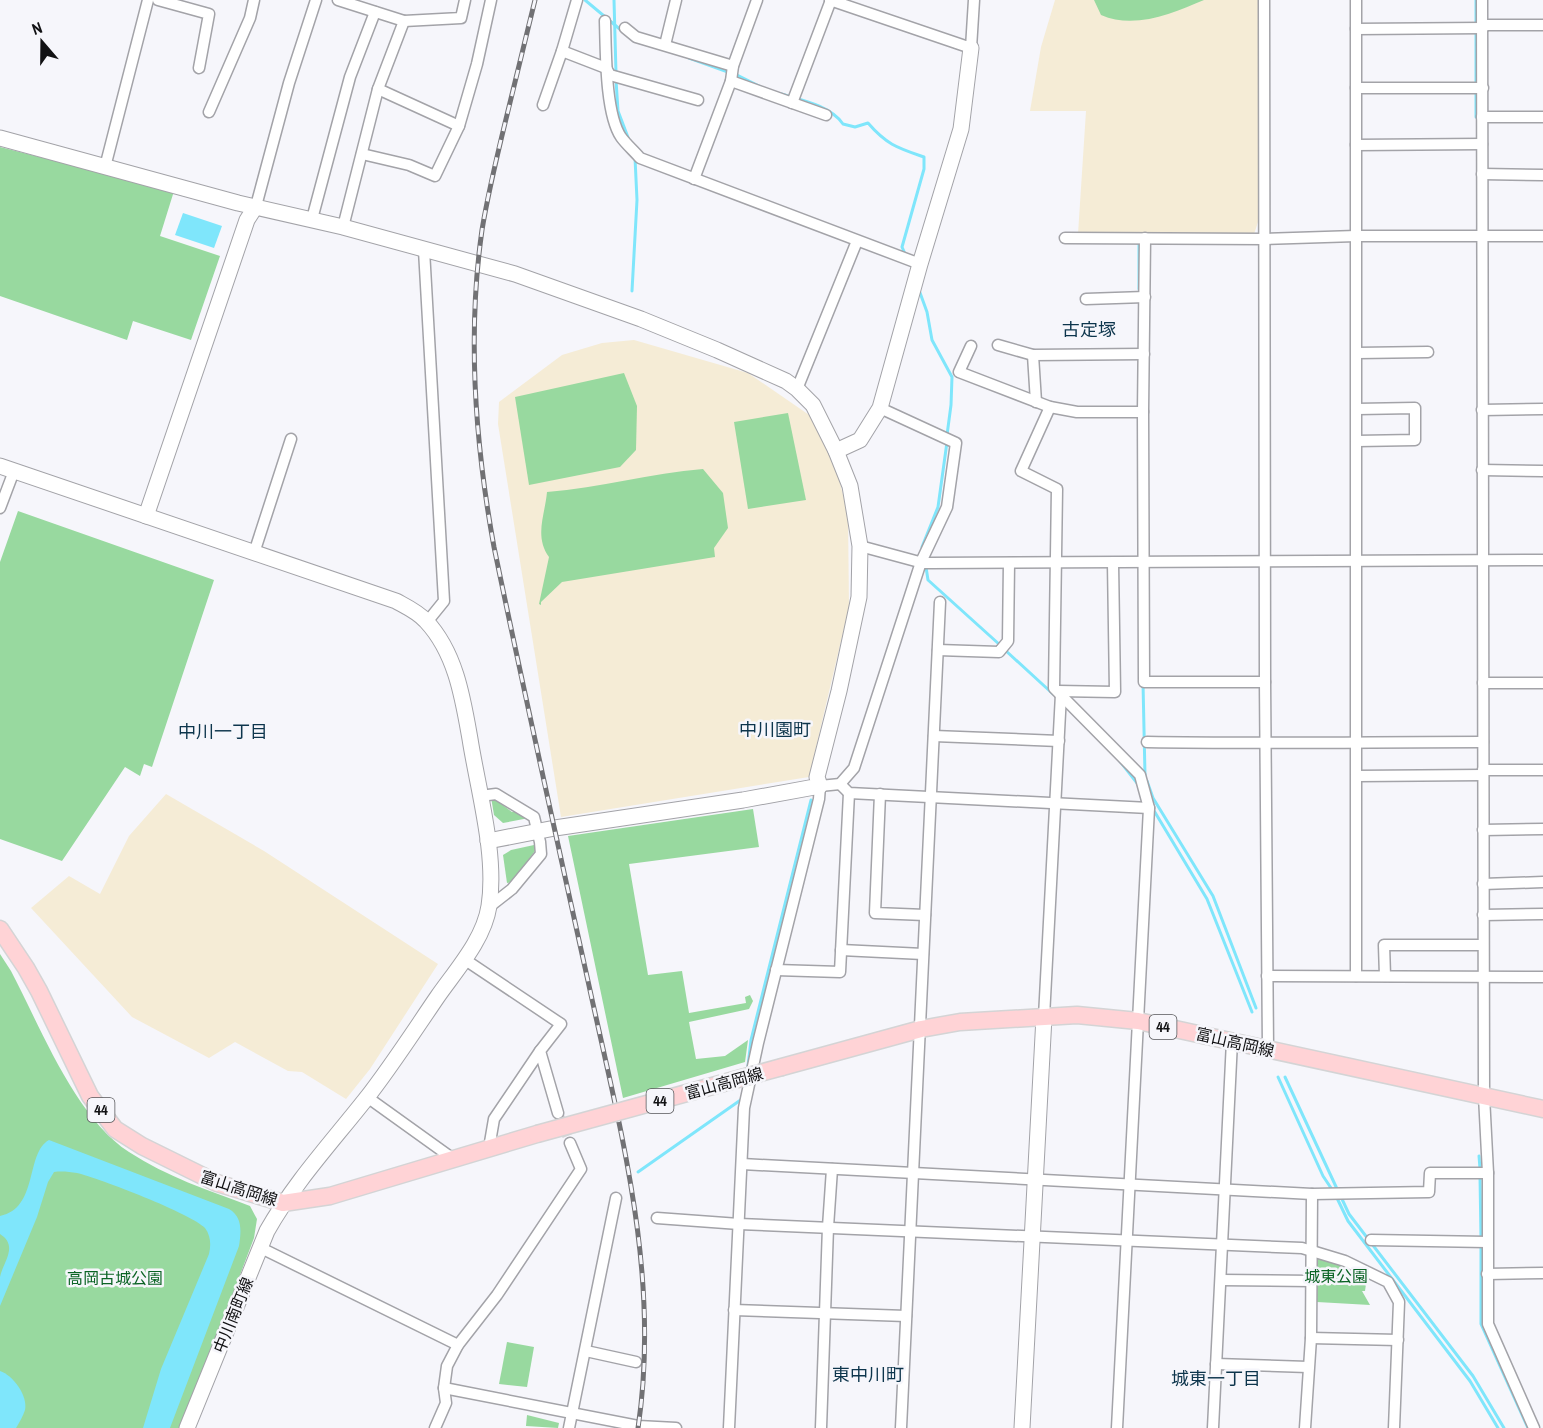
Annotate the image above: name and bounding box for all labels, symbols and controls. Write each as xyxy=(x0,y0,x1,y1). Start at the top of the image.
north arrow xyxy=(12,12,72,72)
text: N xyxy=(29,16,45,40)
district label: 古定塚 xyxy=(1062,317,1116,342)
district label: 中川園町 xyxy=(739,717,811,742)
district label: 中川一丁目 xyxy=(178,719,268,744)
road number: 44 xyxy=(1150,1015,1176,1039)
street label: 富山高岡線 xyxy=(1194,1022,1276,1062)
street label: 富山高岡線 xyxy=(683,1062,765,1104)
road number: 44 xyxy=(646,1089,674,1113)
road number: 44 xyxy=(88,1098,114,1122)
street label: 富山高岡線 xyxy=(198,1165,280,1211)
park label: 城東公園 xyxy=(1304,1265,1368,1287)
park label: 高岡古城公園 xyxy=(67,1267,163,1289)
street label: 中川南町線 xyxy=(208,1274,258,1356)
district label: 東中川町 xyxy=(832,1362,904,1387)
district label: 城東一丁目 xyxy=(1171,1366,1261,1391)

